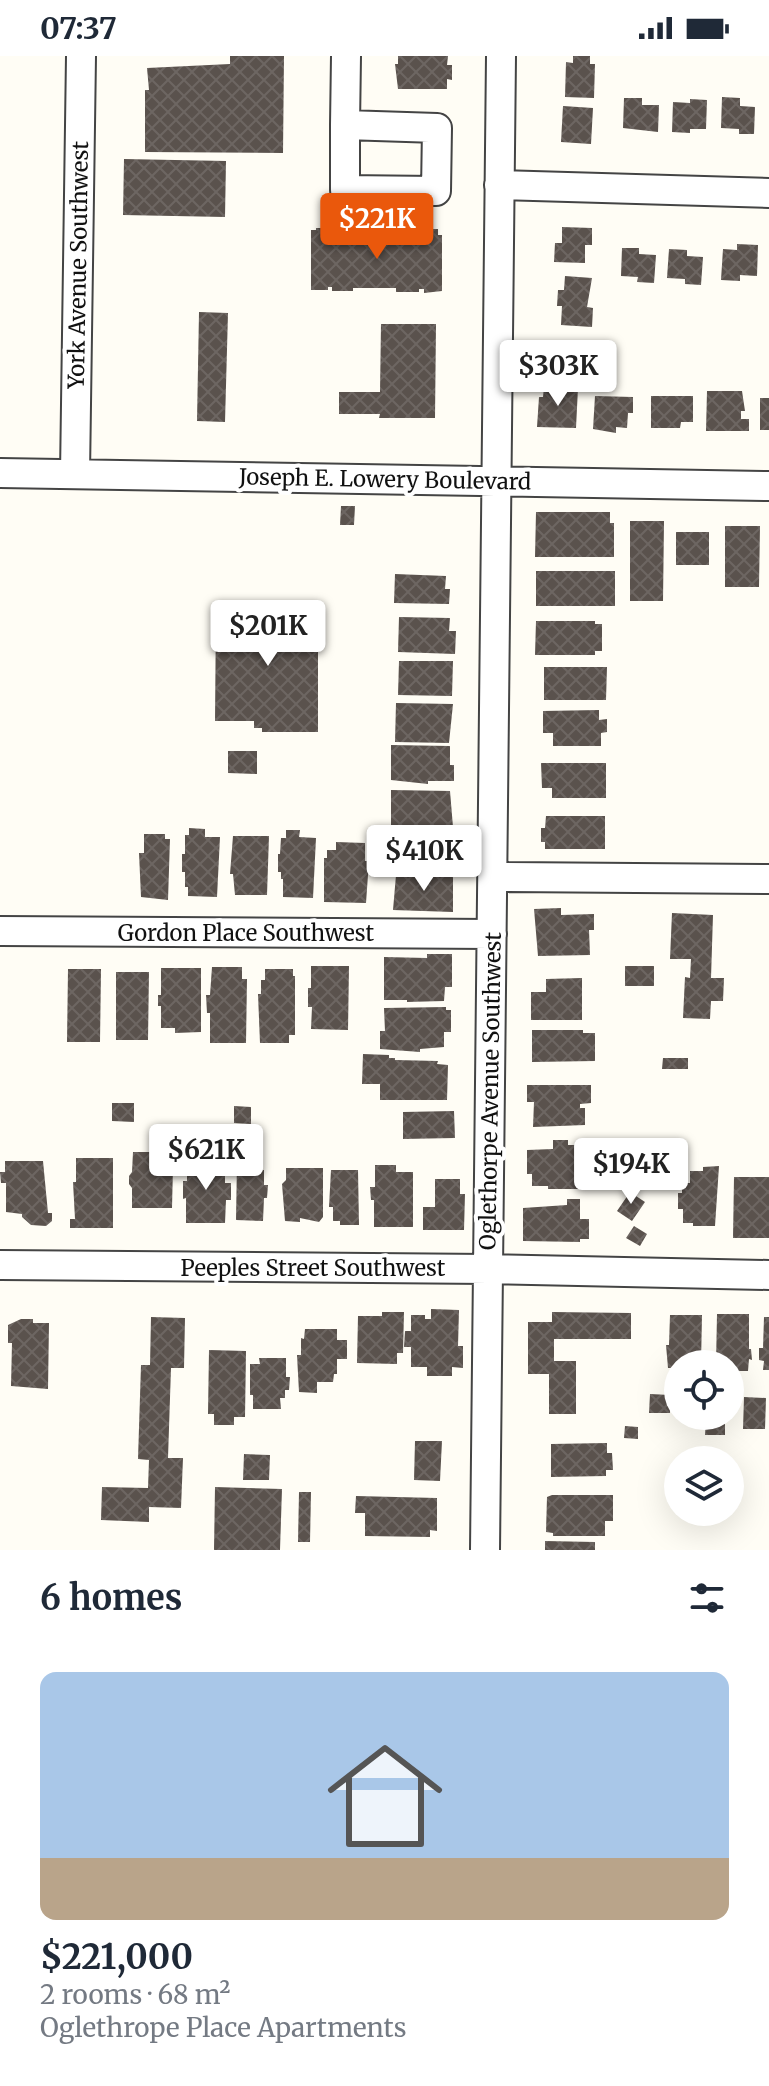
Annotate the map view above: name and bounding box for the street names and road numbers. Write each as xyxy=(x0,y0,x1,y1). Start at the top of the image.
street label: York Avenue Southwest xyxy=(62,140,94,390)
street label: Joseph E. Lowery Boulevard xyxy=(238,462,531,496)
street label: Gordon Place Southwest xyxy=(118,919,375,947)
street label: Oglethorpe Avenue Southwest xyxy=(473,931,507,1250)
street label: Peeples Street Southwest xyxy=(181,1254,446,1282)

